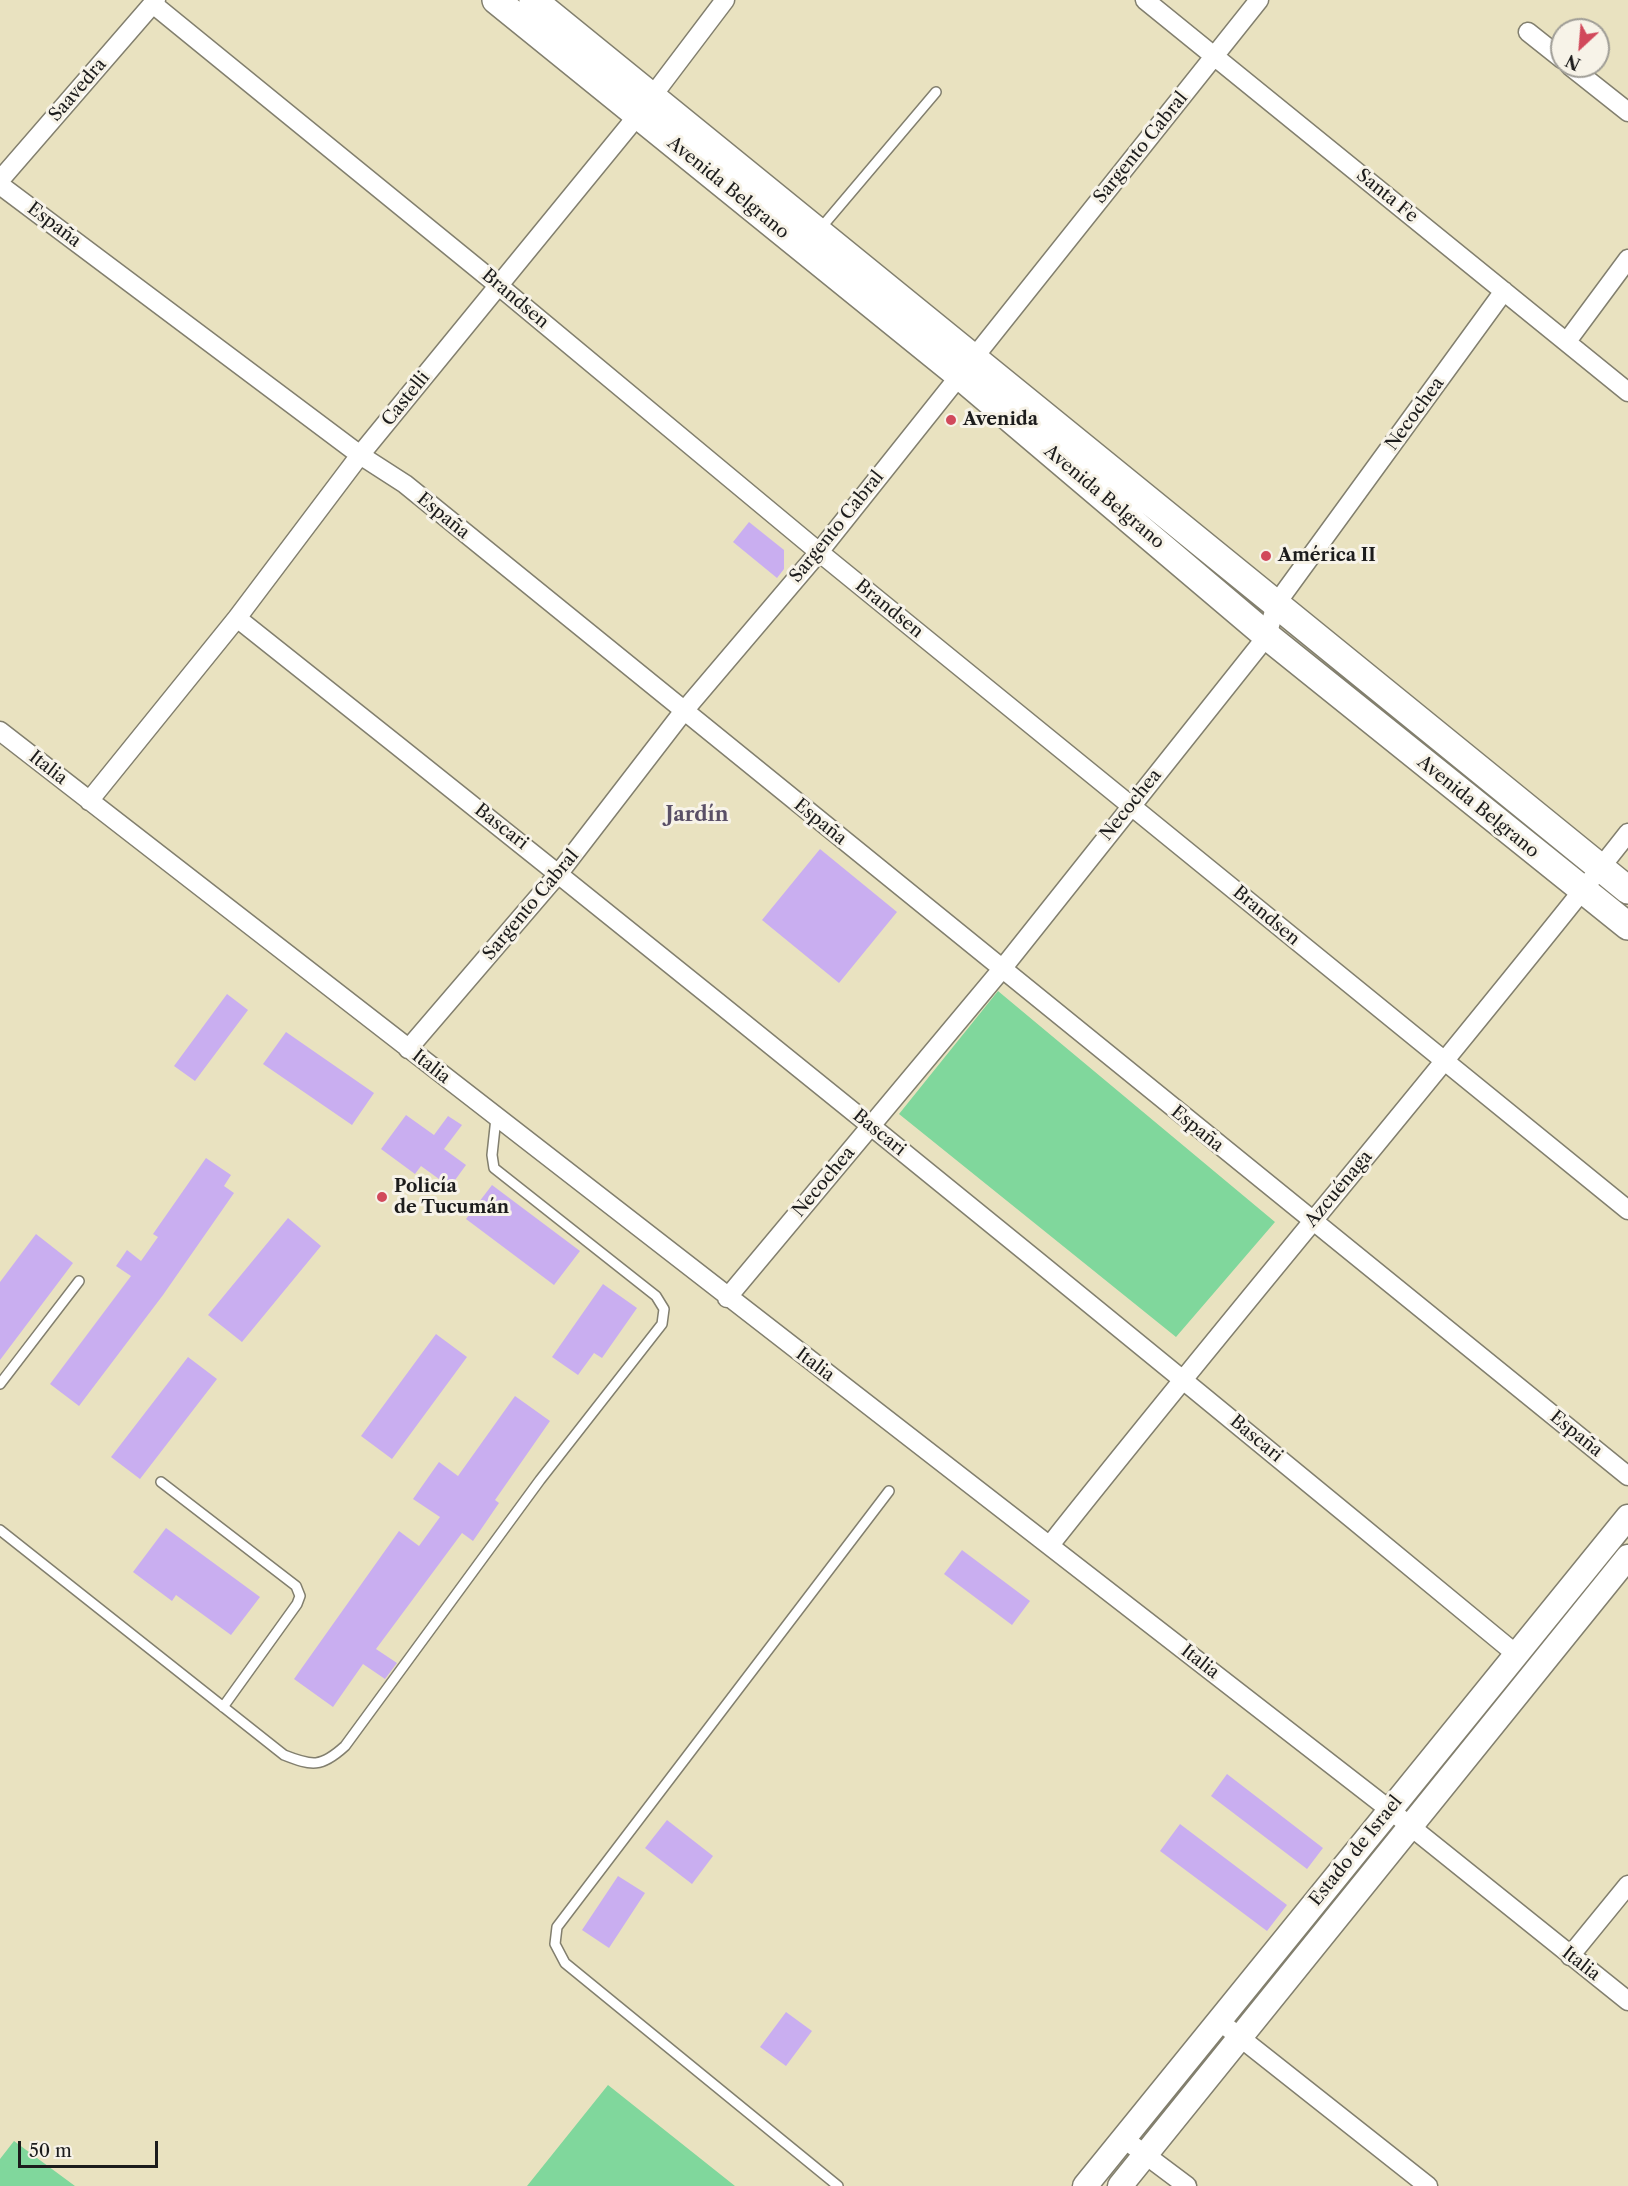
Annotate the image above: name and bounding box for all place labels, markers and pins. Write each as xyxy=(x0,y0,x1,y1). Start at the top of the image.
place label: Avenida xyxy=(963,409,1038,431)
marker: Avenida xyxy=(944,413,958,427)
place label: América II xyxy=(1278,545,1376,567)
marker: América II xyxy=(1259,549,1273,563)
place label: Policía de Tucumán xyxy=(394,1176,509,1218)
marker: Policía de Tucumán xyxy=(375,1190,389,1204)

